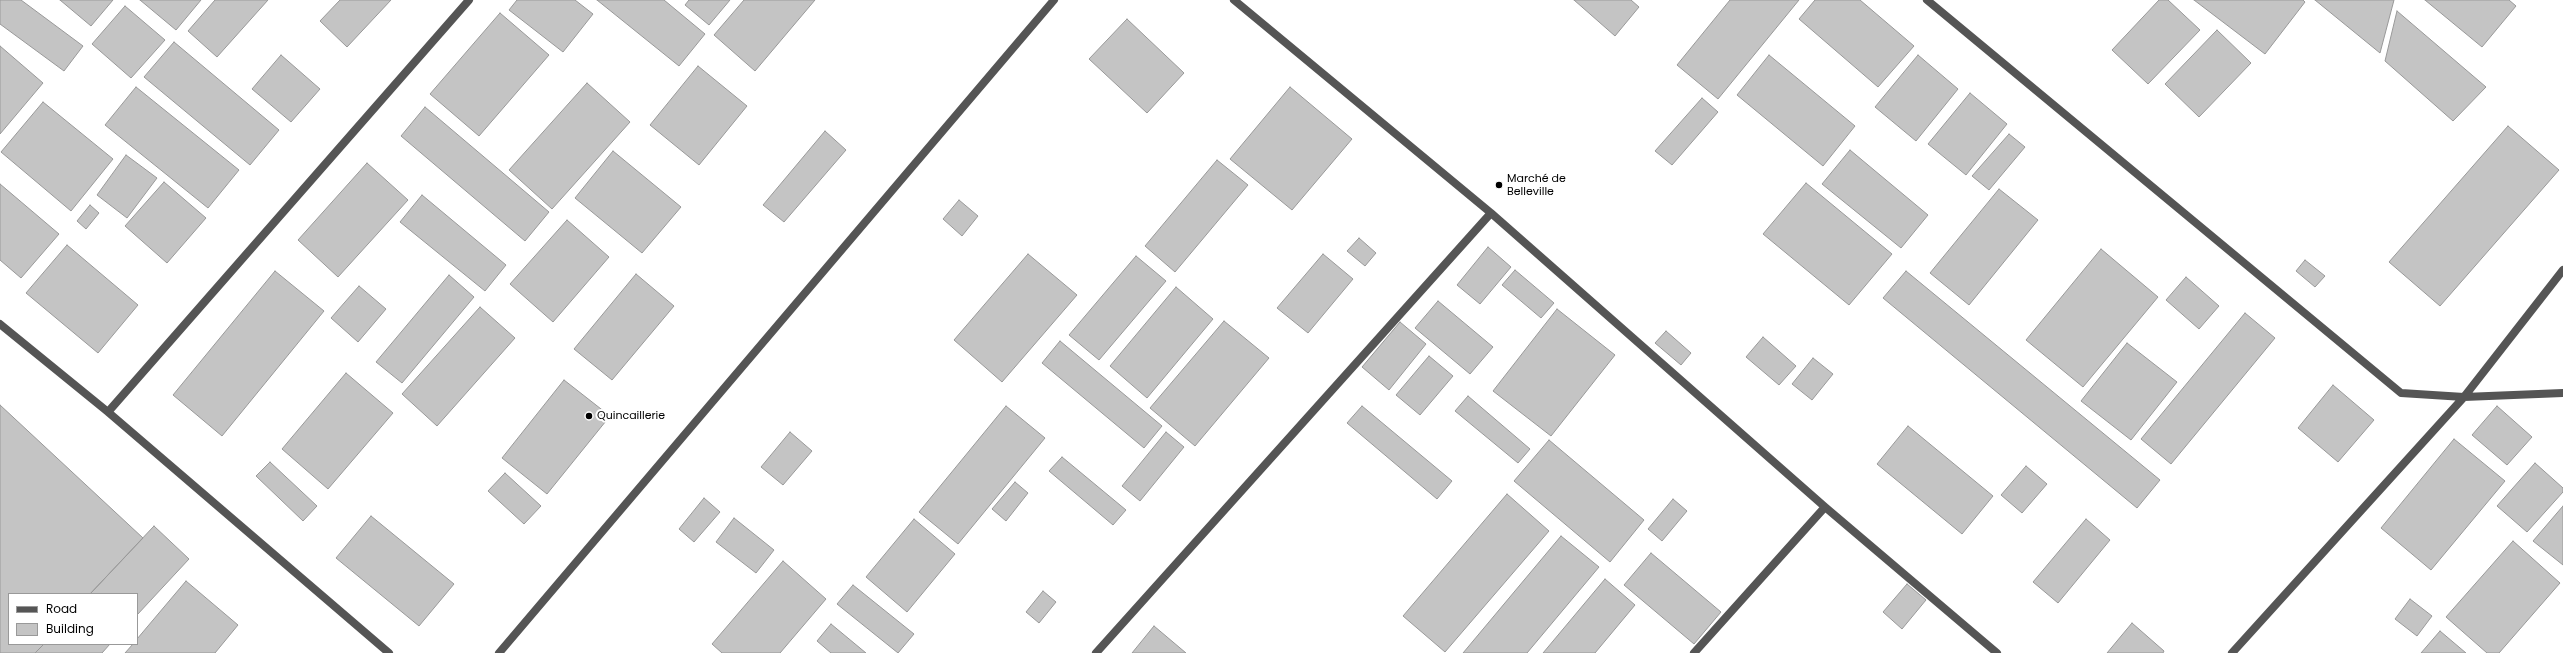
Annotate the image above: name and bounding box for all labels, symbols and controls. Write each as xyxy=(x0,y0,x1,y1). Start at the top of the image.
place label: Marché de Belleville xyxy=(1507,172,1566,198)
marker: Marché de Belleville xyxy=(1494,180,1504,190)
place label: Quincaillerie xyxy=(597,409,665,423)
marker: Quincaillerie xyxy=(584,411,594,421)
legend xyxy=(8,593,138,645)
text: Road xyxy=(46,600,77,617)
text: Building xyxy=(46,620,94,637)

